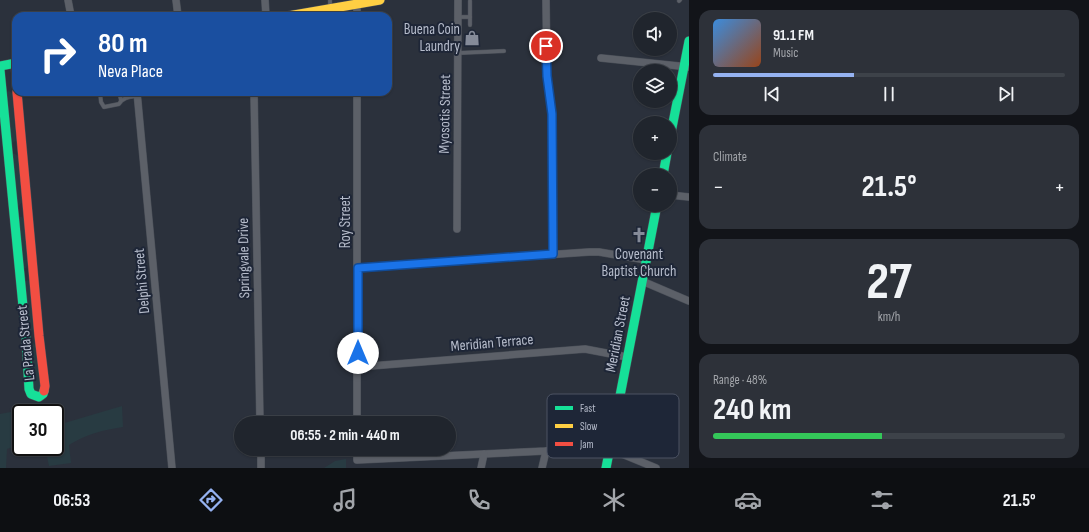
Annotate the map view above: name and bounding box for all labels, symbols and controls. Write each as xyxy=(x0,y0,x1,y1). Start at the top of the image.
map controls xyxy=(633,12,677,212)
button: sound xyxy=(633,12,677,56)
place label: Buena Coin Laundry xyxy=(404,20,460,56)
text: 91.1 FM xyxy=(773,26,814,45)
text: 80 m xyxy=(98,27,147,60)
icon: right xyxy=(32,28,84,80)
shop icon: Buena Coin Laundry xyxy=(463,29,481,47)
pin xyxy=(529,29,563,63)
icon: arrive xyxy=(535,35,557,57)
text: Music xyxy=(773,45,798,61)
text: Neva Place xyxy=(98,61,163,82)
button: layers xyxy=(633,64,677,108)
street label: Myosotis Street xyxy=(435,74,455,154)
icon: previous xyxy=(761,83,783,105)
icon: pause xyxy=(878,83,900,105)
icon: next xyxy=(995,83,1017,105)
button: + xyxy=(633,116,677,160)
text: Climate xyxy=(713,149,747,165)
button: − xyxy=(633,168,677,212)
text: 21.5° xyxy=(861,169,917,205)
text: − xyxy=(713,174,724,201)
text: + xyxy=(1054,174,1065,201)
street label: Roy Street xyxy=(336,195,355,248)
street label: Springvale Drive xyxy=(234,218,254,298)
church icon: Covenant Baptist Church xyxy=(630,226,648,244)
place label: Covenant Baptist Church xyxy=(602,245,676,281)
street label: Delphi Street xyxy=(130,247,154,315)
text: 27 xyxy=(866,251,912,314)
street label: Meridian Street xyxy=(601,294,635,374)
street label: La Prada Street xyxy=(13,304,39,382)
text: km/h xyxy=(878,309,900,325)
street label: Meridian Terrace xyxy=(450,330,534,356)
position arrow xyxy=(337,332,379,374)
text: Range · 48% xyxy=(713,372,767,388)
text: 240 km xyxy=(713,392,792,428)
legend xyxy=(547,394,679,458)
text: Fast xyxy=(580,402,596,415)
speed limit sign: 30 xyxy=(12,404,64,456)
text: Slow xyxy=(580,420,597,433)
text: 06:55 · 2 min · 440 m xyxy=(290,426,400,445)
text: Jam xyxy=(579,438,594,451)
icon: directions xyxy=(197,486,225,514)
icon: music xyxy=(331,486,359,514)
icon: phone xyxy=(465,486,493,514)
icon: climate xyxy=(600,486,628,514)
icon: car xyxy=(734,486,762,514)
icon: filters xyxy=(868,486,896,514)
text: 06:53 xyxy=(53,490,90,511)
text: 21.5° xyxy=(1003,490,1036,511)

